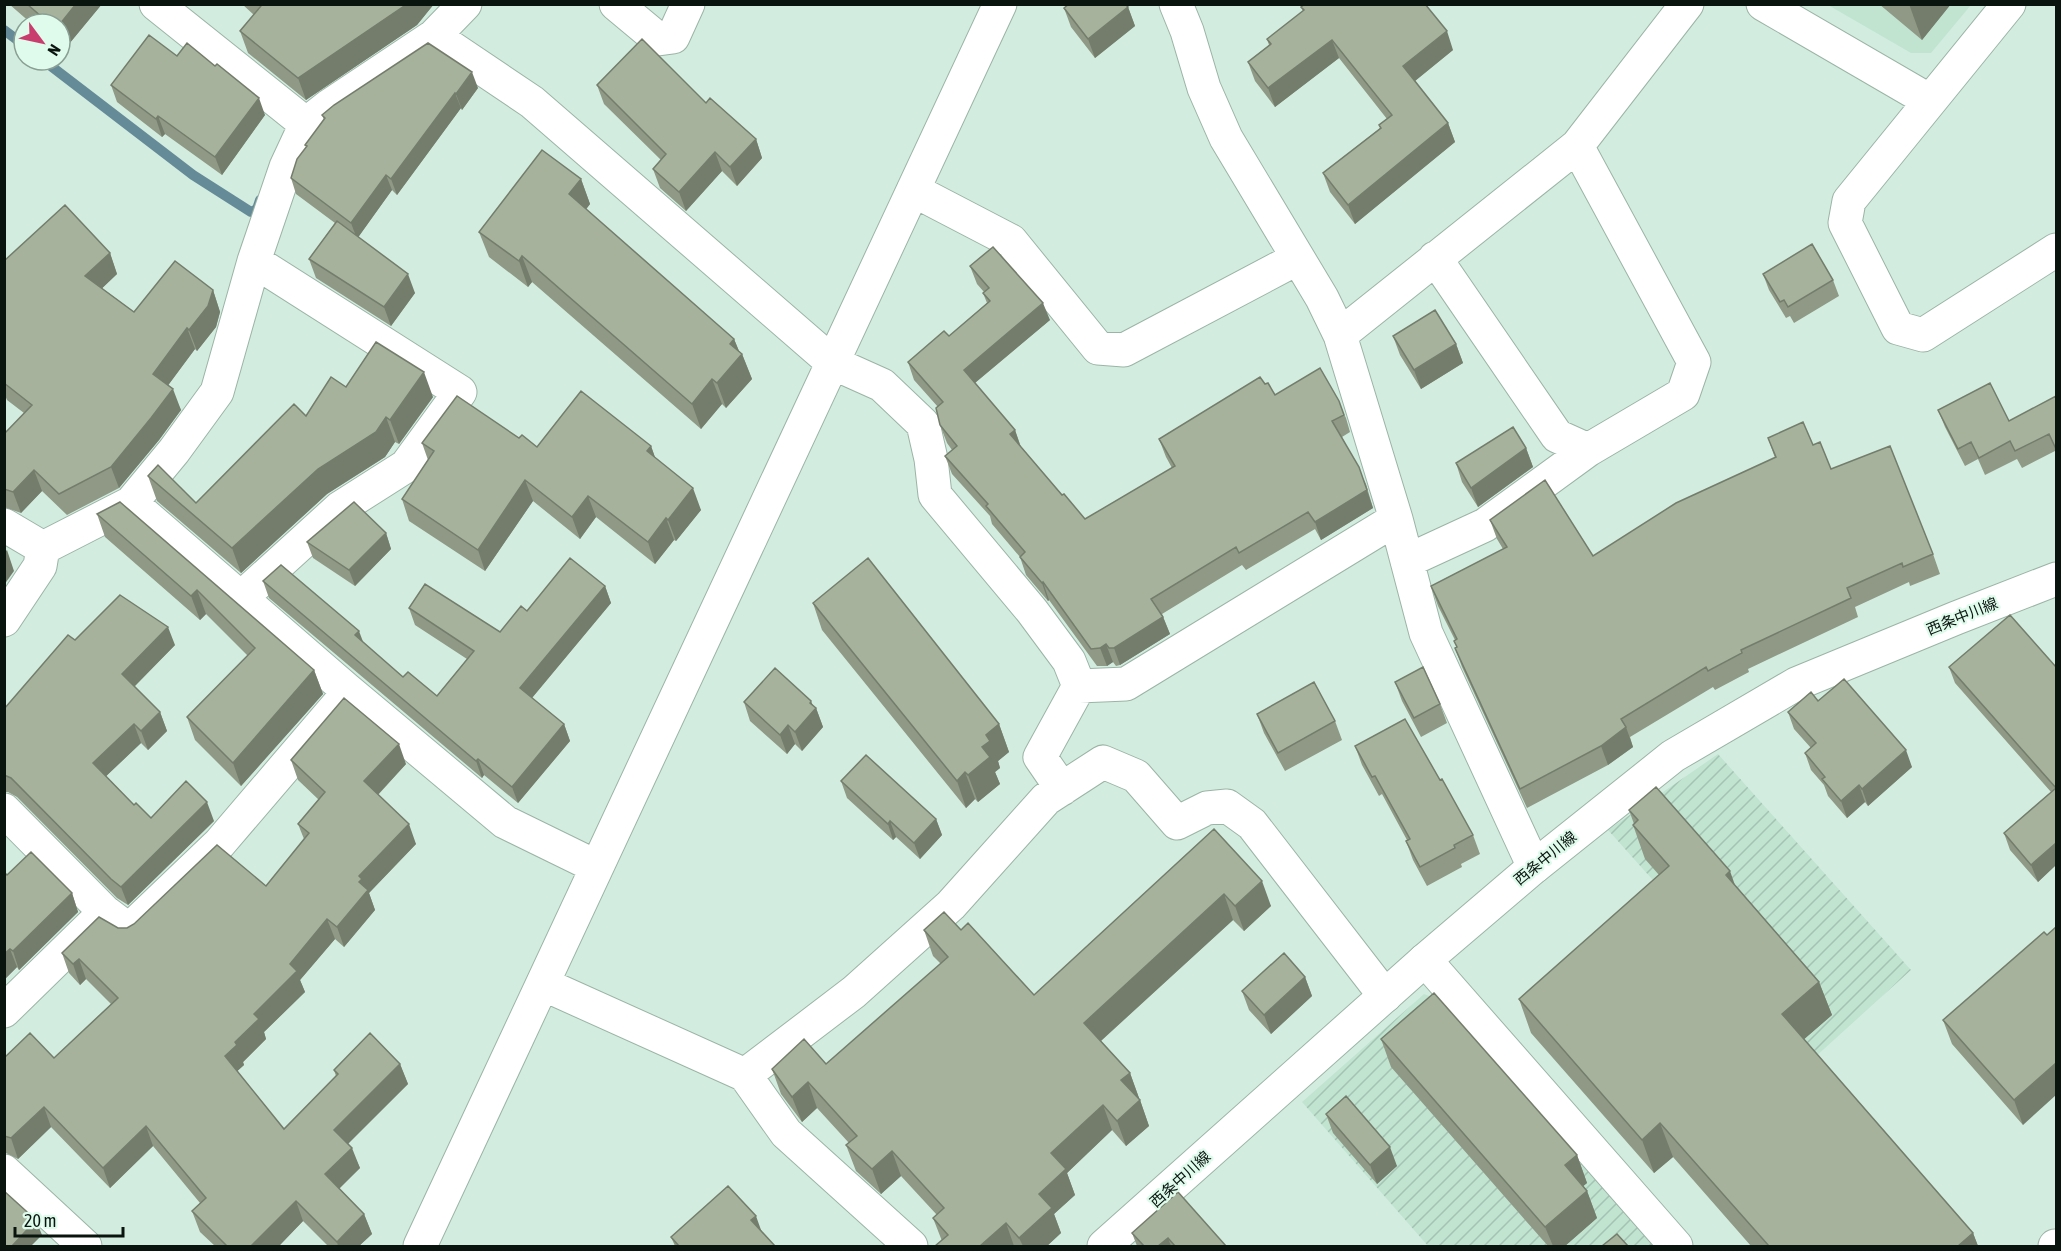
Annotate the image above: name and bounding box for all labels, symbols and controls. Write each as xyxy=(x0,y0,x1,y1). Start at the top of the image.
north arrow xyxy=(12,12,72,72)
text: N xyxy=(44,41,65,59)
street label: 西条中川線 xyxy=(1924,594,2000,638)
street label: 西条中川線 xyxy=(1511,828,1579,888)
street label: 西条中川線 xyxy=(1146,1148,1214,1210)
scale bar xyxy=(15,1200,123,1238)
text: 20 m xyxy=(24,1210,56,1231)

